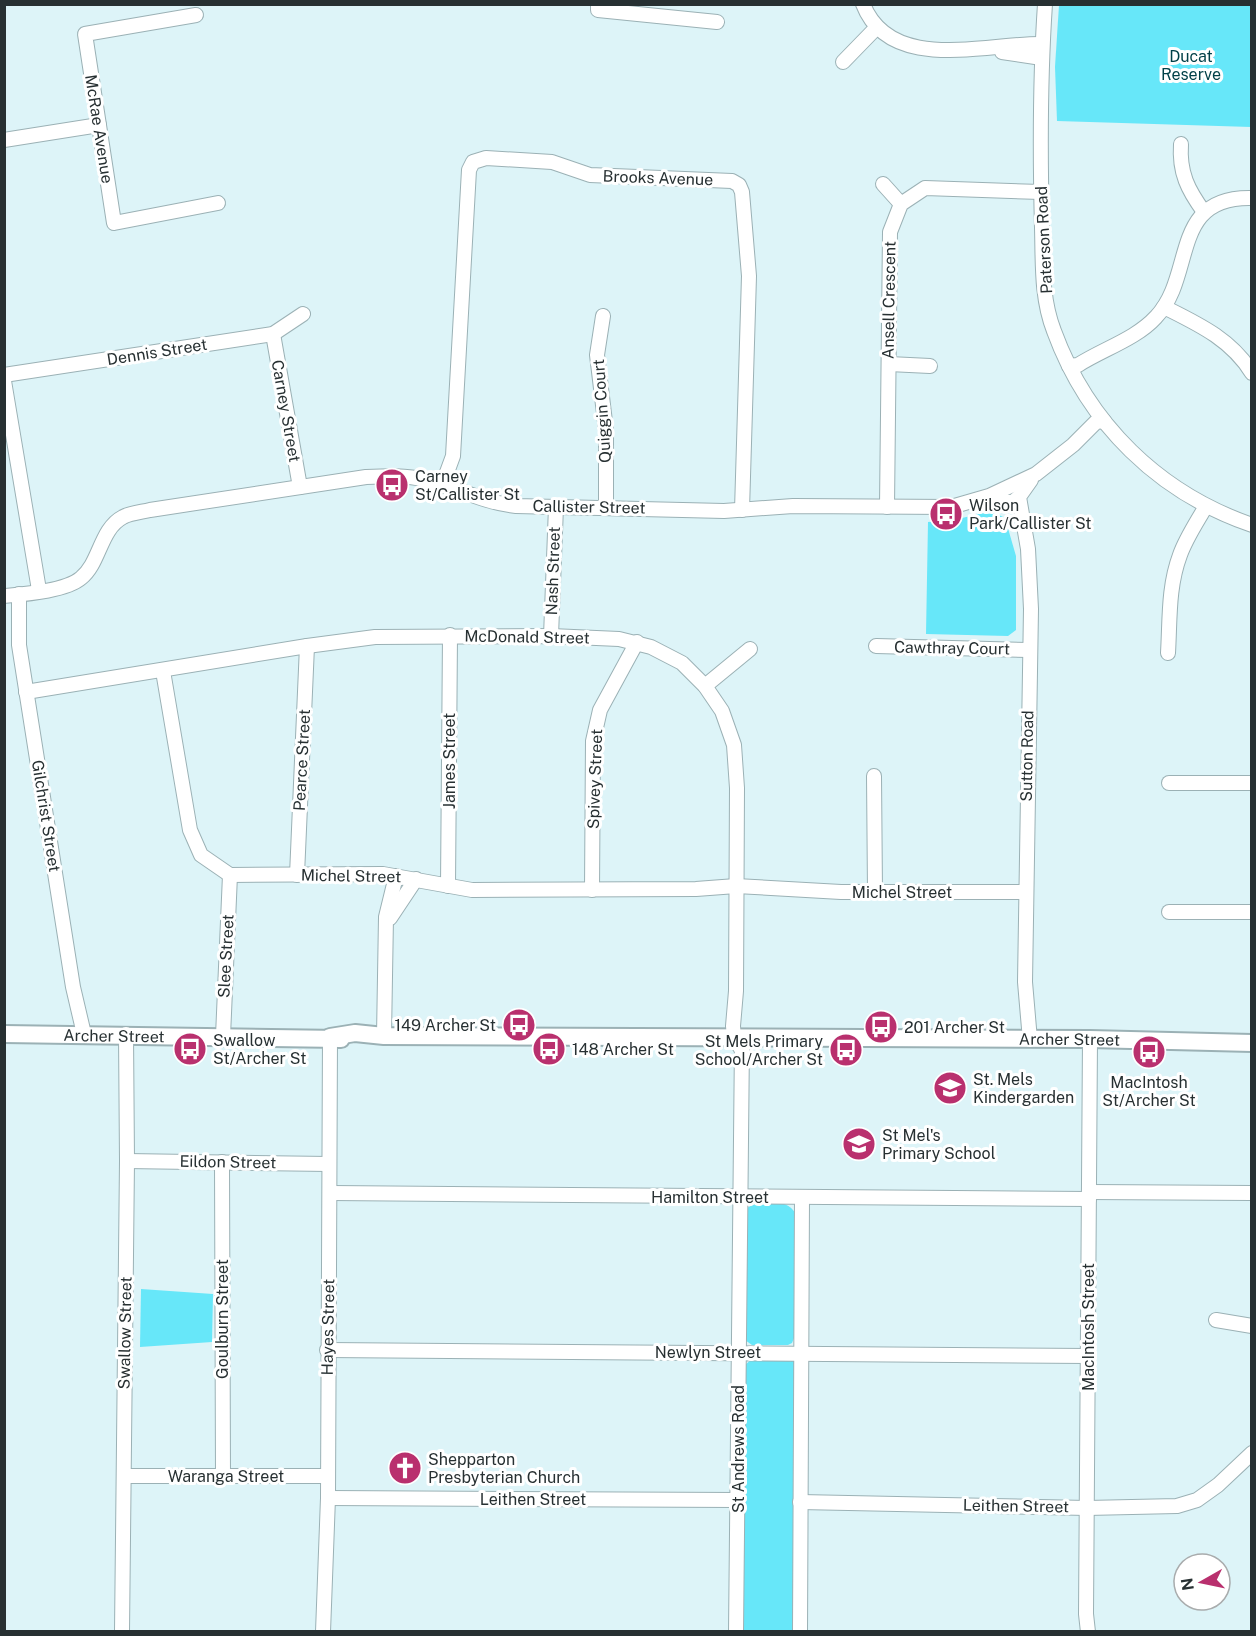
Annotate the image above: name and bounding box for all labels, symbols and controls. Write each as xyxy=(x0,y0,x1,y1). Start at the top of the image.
park label: Ducat Reserve xyxy=(1161,47,1221,84)
street label: McRae Avenue xyxy=(81,73,117,185)
street label: Brooks Avenue xyxy=(602,167,714,189)
street label: Paterson Road xyxy=(1032,186,1056,294)
street label: Ansell Crescent xyxy=(878,241,900,359)
street label: Dennis Street xyxy=(106,335,208,369)
street label: Carney Street xyxy=(268,358,304,464)
street label: Quiggin Court xyxy=(589,359,615,463)
bus stop icon: Carney St/Callister St xyxy=(374,467,410,503)
place label: Carney St/Callister St xyxy=(415,467,520,504)
bus stop icon: Wilson Park/Callister St xyxy=(928,496,964,532)
place label: Wilson Park/Callister St xyxy=(969,496,1092,533)
street label: Callister Street xyxy=(532,497,646,517)
street label: Nash Street xyxy=(542,526,564,616)
street label: McDonald Street xyxy=(464,626,590,648)
street label: Cawthray Court xyxy=(894,637,1010,659)
street label: Pearce Street xyxy=(290,708,314,812)
street label: Sutton Road xyxy=(1017,710,1037,802)
street label: James Street xyxy=(440,713,459,809)
street label: Spivey Street xyxy=(584,729,606,829)
street label: Gilchrist Street xyxy=(28,759,64,873)
street label: Michel Street xyxy=(301,866,401,886)
street label: Michel Street xyxy=(852,883,952,902)
street label: Slee Street xyxy=(214,914,238,998)
bus stop icon: 149 Archer St xyxy=(501,1007,537,1043)
bus stop icon: 201 Archer St xyxy=(863,1009,899,1045)
place label: 149 Archer St xyxy=(394,1016,496,1035)
place label: 201 Archer St xyxy=(904,1018,1005,1037)
street label: Archer Street xyxy=(63,1025,165,1046)
street label: Archer Street xyxy=(1019,1029,1120,1049)
bus stop icon: Swallow St/Archer St xyxy=(172,1031,208,1067)
place label: Swallow St/Archer St xyxy=(213,1031,306,1068)
bus stop icon: 148 Archer St xyxy=(531,1031,567,1067)
place label: St Mels Primary School/Archer St xyxy=(695,1032,823,1069)
bus stop icon: St Mels Primary School/Archer St xyxy=(828,1032,864,1068)
bus stop icon: MacIntosh St/Archer St xyxy=(1131,1034,1167,1070)
place label: 148 Archer St xyxy=(572,1040,674,1059)
school or university icon: St. Mels Kindergarden xyxy=(932,1070,968,1106)
place label: St. Mels Kindergarden xyxy=(973,1070,1074,1107)
place label: MacIntosh St/Archer St xyxy=(1102,1073,1196,1110)
school or university icon: St Mel's Primary School xyxy=(841,1126,877,1162)
place label: St Mel's Primary School xyxy=(882,1126,996,1163)
street label: Eildon Street xyxy=(179,1152,277,1172)
street label: Hamilton Street xyxy=(651,1188,769,1207)
street label: Goulburn Street xyxy=(213,1259,232,1379)
street label: MacIntosh Street xyxy=(1079,1263,1098,1391)
street label: Swallow Street xyxy=(115,1276,135,1390)
street label: Hayes Street xyxy=(318,1278,338,1376)
street label: Newlyn Street xyxy=(655,1343,761,1362)
street label: St Andrews Road xyxy=(729,1385,748,1513)
church icon: Shepparton Presbyterian Church xyxy=(387,1450,423,1486)
place label: Shepparton Presbyterian Church xyxy=(428,1450,580,1487)
street label: Waranga Street xyxy=(168,1467,284,1486)
street label: Leithen Street xyxy=(480,1490,586,1509)
street label: Leithen Street xyxy=(963,1496,1069,1516)
north arrow xyxy=(1172,1552,1232,1612)
text: N xyxy=(1177,1577,1198,1592)

